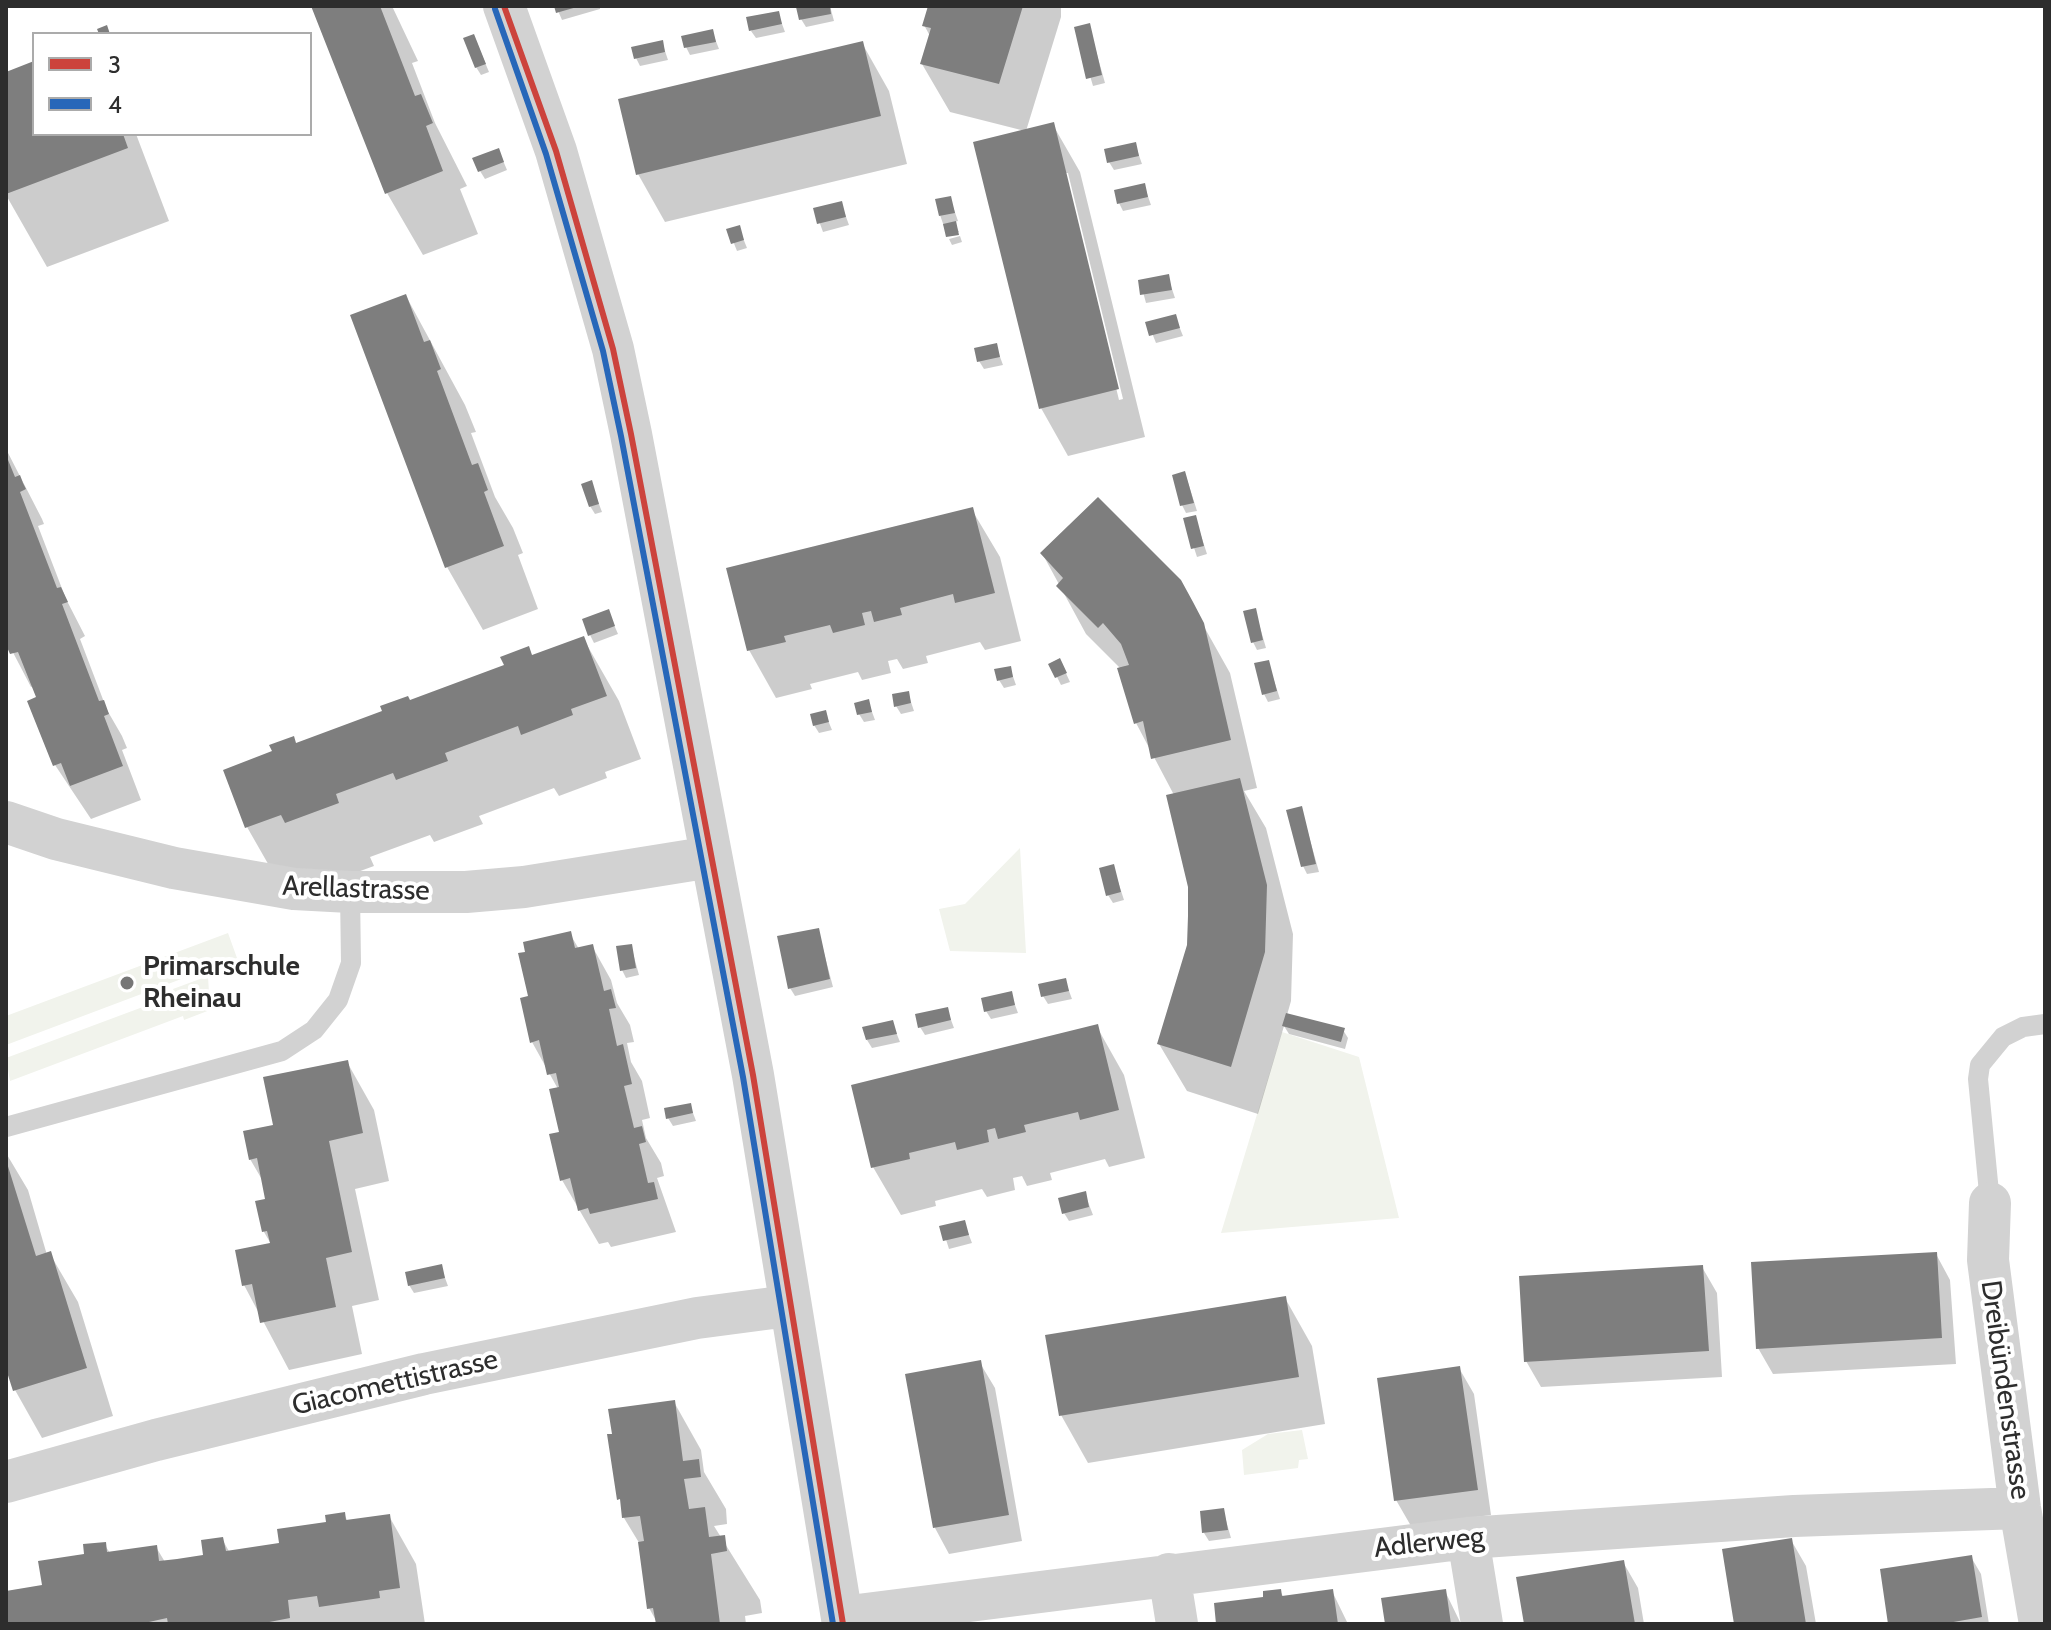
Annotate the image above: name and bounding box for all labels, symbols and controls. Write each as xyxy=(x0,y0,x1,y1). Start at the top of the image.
legend xyxy=(32,32,312,136)
text: 3 xyxy=(108,50,121,79)
text: 4 xyxy=(108,90,122,119)
street label: Arellastrasse xyxy=(282,870,430,908)
place label: Primarschule Rheinau xyxy=(143,950,300,1016)
marker: Primarschule Rheinau xyxy=(118,974,136,992)
street label: Dreibündenstrasse xyxy=(1973,1278,2037,1502)
street label: Giacomettistrasse xyxy=(289,1343,501,1423)
street label: Adlerweg xyxy=(1372,1521,1486,1565)

